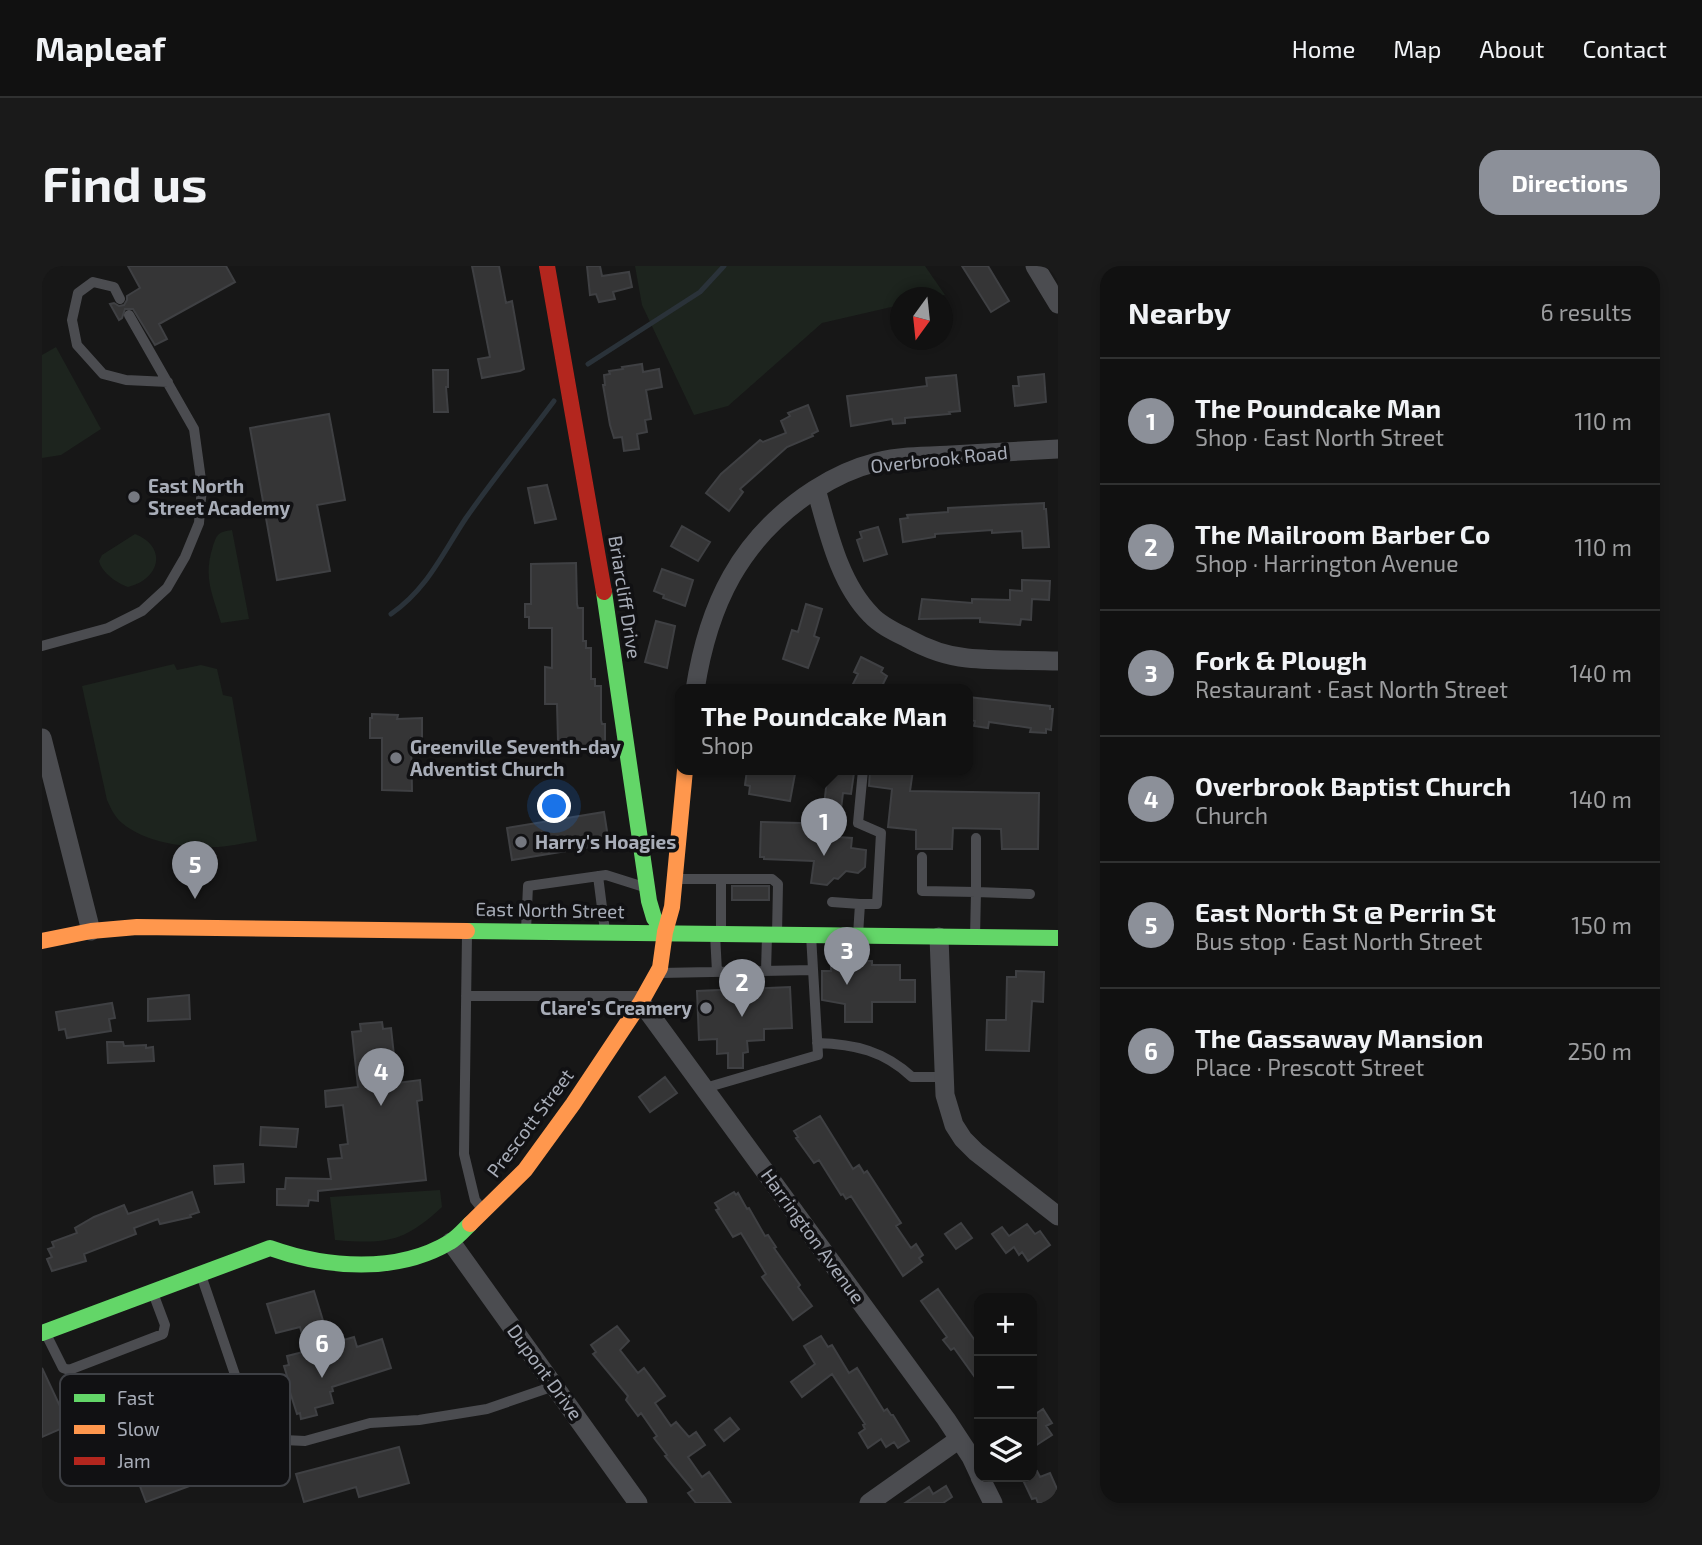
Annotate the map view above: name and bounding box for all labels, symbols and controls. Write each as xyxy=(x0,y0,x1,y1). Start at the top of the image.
text: Mapleaf xyxy=(35,28,165,68)
text: Home xyxy=(1292,34,1355,63)
text: Map xyxy=(1393,34,1441,63)
text: About xyxy=(1479,34,1545,63)
text: Contact xyxy=(1583,34,1667,63)
button: Directions xyxy=(1479,150,1660,215)
text: Find us xyxy=(42,153,207,212)
north arrow xyxy=(890,287,953,350)
text: Nearby xyxy=(1128,294,1231,330)
text: 6 results xyxy=(1541,298,1632,326)
text: The Poundcake Man xyxy=(1195,392,1441,423)
text: 1 xyxy=(1146,407,1156,435)
text: 110 m xyxy=(1575,407,1632,435)
text: Shop · East North Street xyxy=(1195,423,1444,451)
street label: Overbrook Road xyxy=(869,440,1009,477)
place label: East North Street Academy xyxy=(148,474,290,520)
marker: East North Street Academy xyxy=(126,489,142,505)
text: The Mailroom Barber Co xyxy=(1195,518,1490,549)
text: 2 xyxy=(1144,533,1158,561)
text: 110 m xyxy=(1575,533,1632,561)
street label: Briarcliff Drive xyxy=(604,534,647,660)
text: Shop · Harrington Avenue xyxy=(1195,549,1459,577)
text: Fork & Plough xyxy=(1195,644,1367,675)
text: 3 xyxy=(1144,659,1158,687)
text: 140 m xyxy=(1570,659,1632,687)
text: Restaurant · East North Street xyxy=(1195,675,1508,703)
popup xyxy=(675,684,973,775)
text: The Poundcake Man xyxy=(701,700,947,731)
text: Shop xyxy=(701,731,754,759)
place label: Greenville Seventh-day Adventist Church xyxy=(410,735,621,780)
marker: Greenville Seventh-day Adventist Church xyxy=(388,750,404,766)
text: Overbrook Baptist Church xyxy=(1195,770,1511,801)
text: 4 xyxy=(1144,785,1158,813)
text: 140 m xyxy=(1570,785,1632,813)
your location xyxy=(537,789,571,823)
pin: 1 xyxy=(801,798,847,856)
text: Church xyxy=(1195,801,1268,829)
place label: Harry's Hoagies xyxy=(535,830,676,854)
marker: Harry's Hoagies xyxy=(513,834,529,850)
pin: 5 xyxy=(172,841,218,899)
text: East North St @ Perrin St xyxy=(1195,896,1496,927)
street label: East North Street xyxy=(475,897,625,922)
text: 5 xyxy=(1145,911,1157,939)
text: 150 m xyxy=(1571,911,1632,939)
pin: 3 xyxy=(824,927,870,985)
text: Bus stop · East North Street xyxy=(1195,927,1482,955)
pin: 2 xyxy=(719,959,765,1017)
place label: Clare's Creamery xyxy=(540,996,692,1020)
marker: Clare's Creamery xyxy=(698,1000,714,1016)
text: The Gassaway Mansion xyxy=(1195,1022,1483,1053)
text: 6 xyxy=(1144,1037,1158,1065)
text: 250 m xyxy=(1568,1037,1632,1065)
pin: 4 xyxy=(358,1048,404,1106)
text: Place · Prescott Street xyxy=(1195,1053,1424,1081)
street label: Prescott Street xyxy=(481,1064,578,1181)
street label: Harrington Avenue xyxy=(757,1164,870,1308)
map controls xyxy=(974,1293,1037,1482)
button: + xyxy=(974,1293,1037,1356)
street label: Dupont Drive xyxy=(503,1319,588,1424)
pin: 6 xyxy=(299,1320,345,1378)
button: − xyxy=(974,1356,1037,1419)
legend xyxy=(60,1374,290,1486)
text: Fast xyxy=(117,1386,154,1409)
text: Slow xyxy=(117,1417,160,1440)
button: layers xyxy=(974,1419,1037,1482)
text: Jam xyxy=(117,1449,151,1472)

